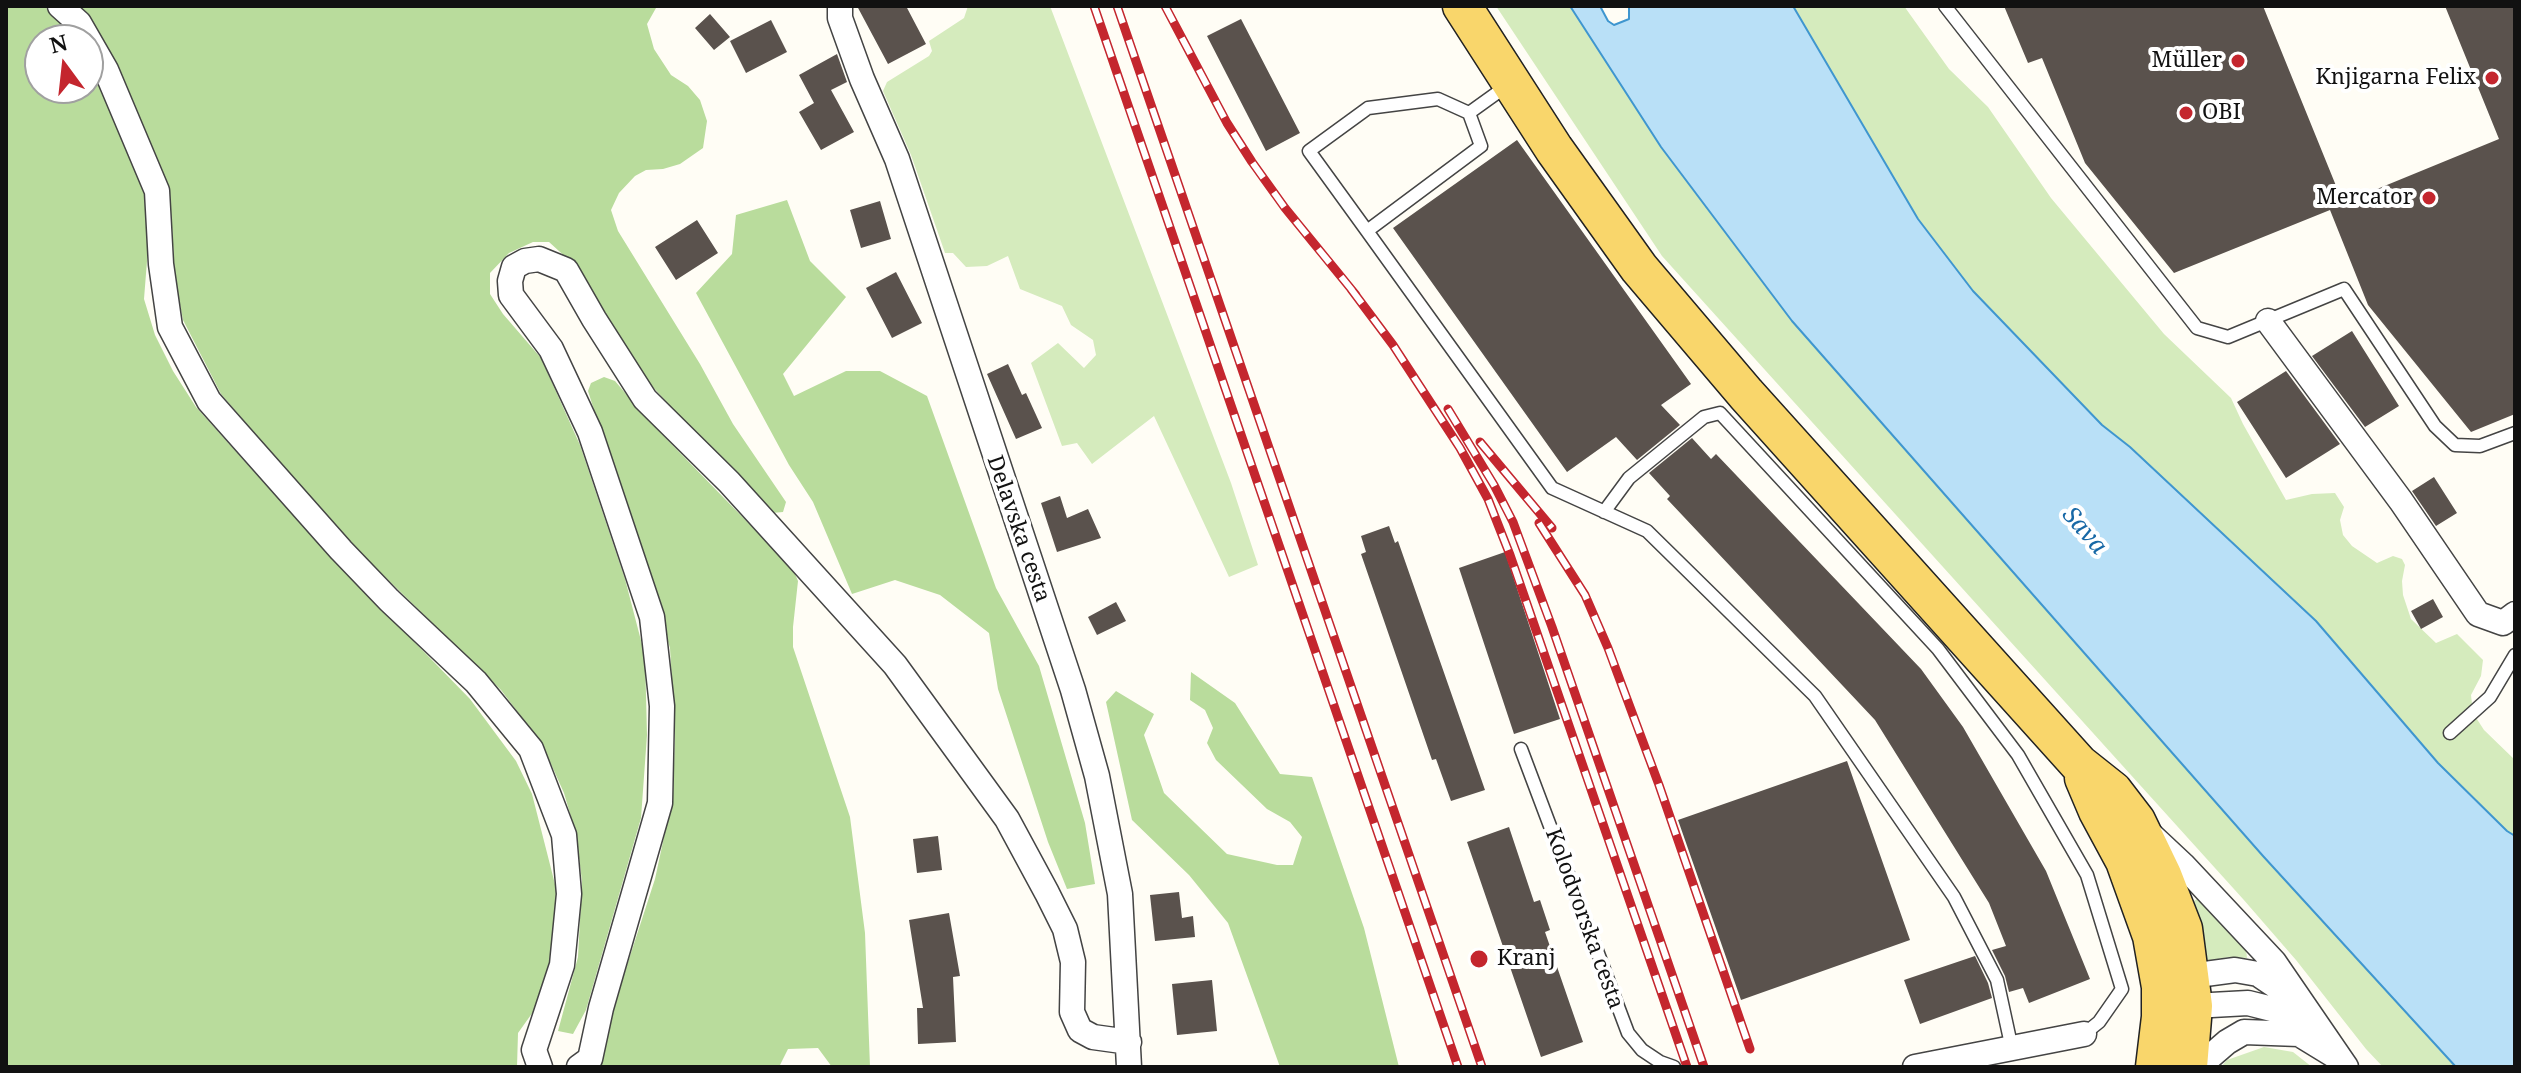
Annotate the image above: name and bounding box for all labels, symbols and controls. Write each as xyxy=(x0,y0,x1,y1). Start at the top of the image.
north arrow xyxy=(24,24,104,104)
text: N xyxy=(46,26,71,59)
place label: Müller xyxy=(2152,48,2222,74)
marker: Müller xyxy=(2229,52,2247,70)
place label: Knjigarna Felix xyxy=(2315,65,2476,91)
marker: Knjigarna Felix xyxy=(2483,69,2501,87)
place label: OBI xyxy=(2202,100,2241,126)
marker: OBI xyxy=(2177,104,2195,122)
place label: Mercator xyxy=(2316,185,2413,211)
marker: Mercator xyxy=(2420,189,2438,207)
street label: Delavska cesta xyxy=(981,452,1055,606)
water label: Sava xyxy=(2055,501,2113,561)
street label: Kolodvorska cesta xyxy=(1539,825,1629,1013)
place label: Kranj xyxy=(1497,946,1555,972)
marker: Kranj xyxy=(1468,948,1490,970)

